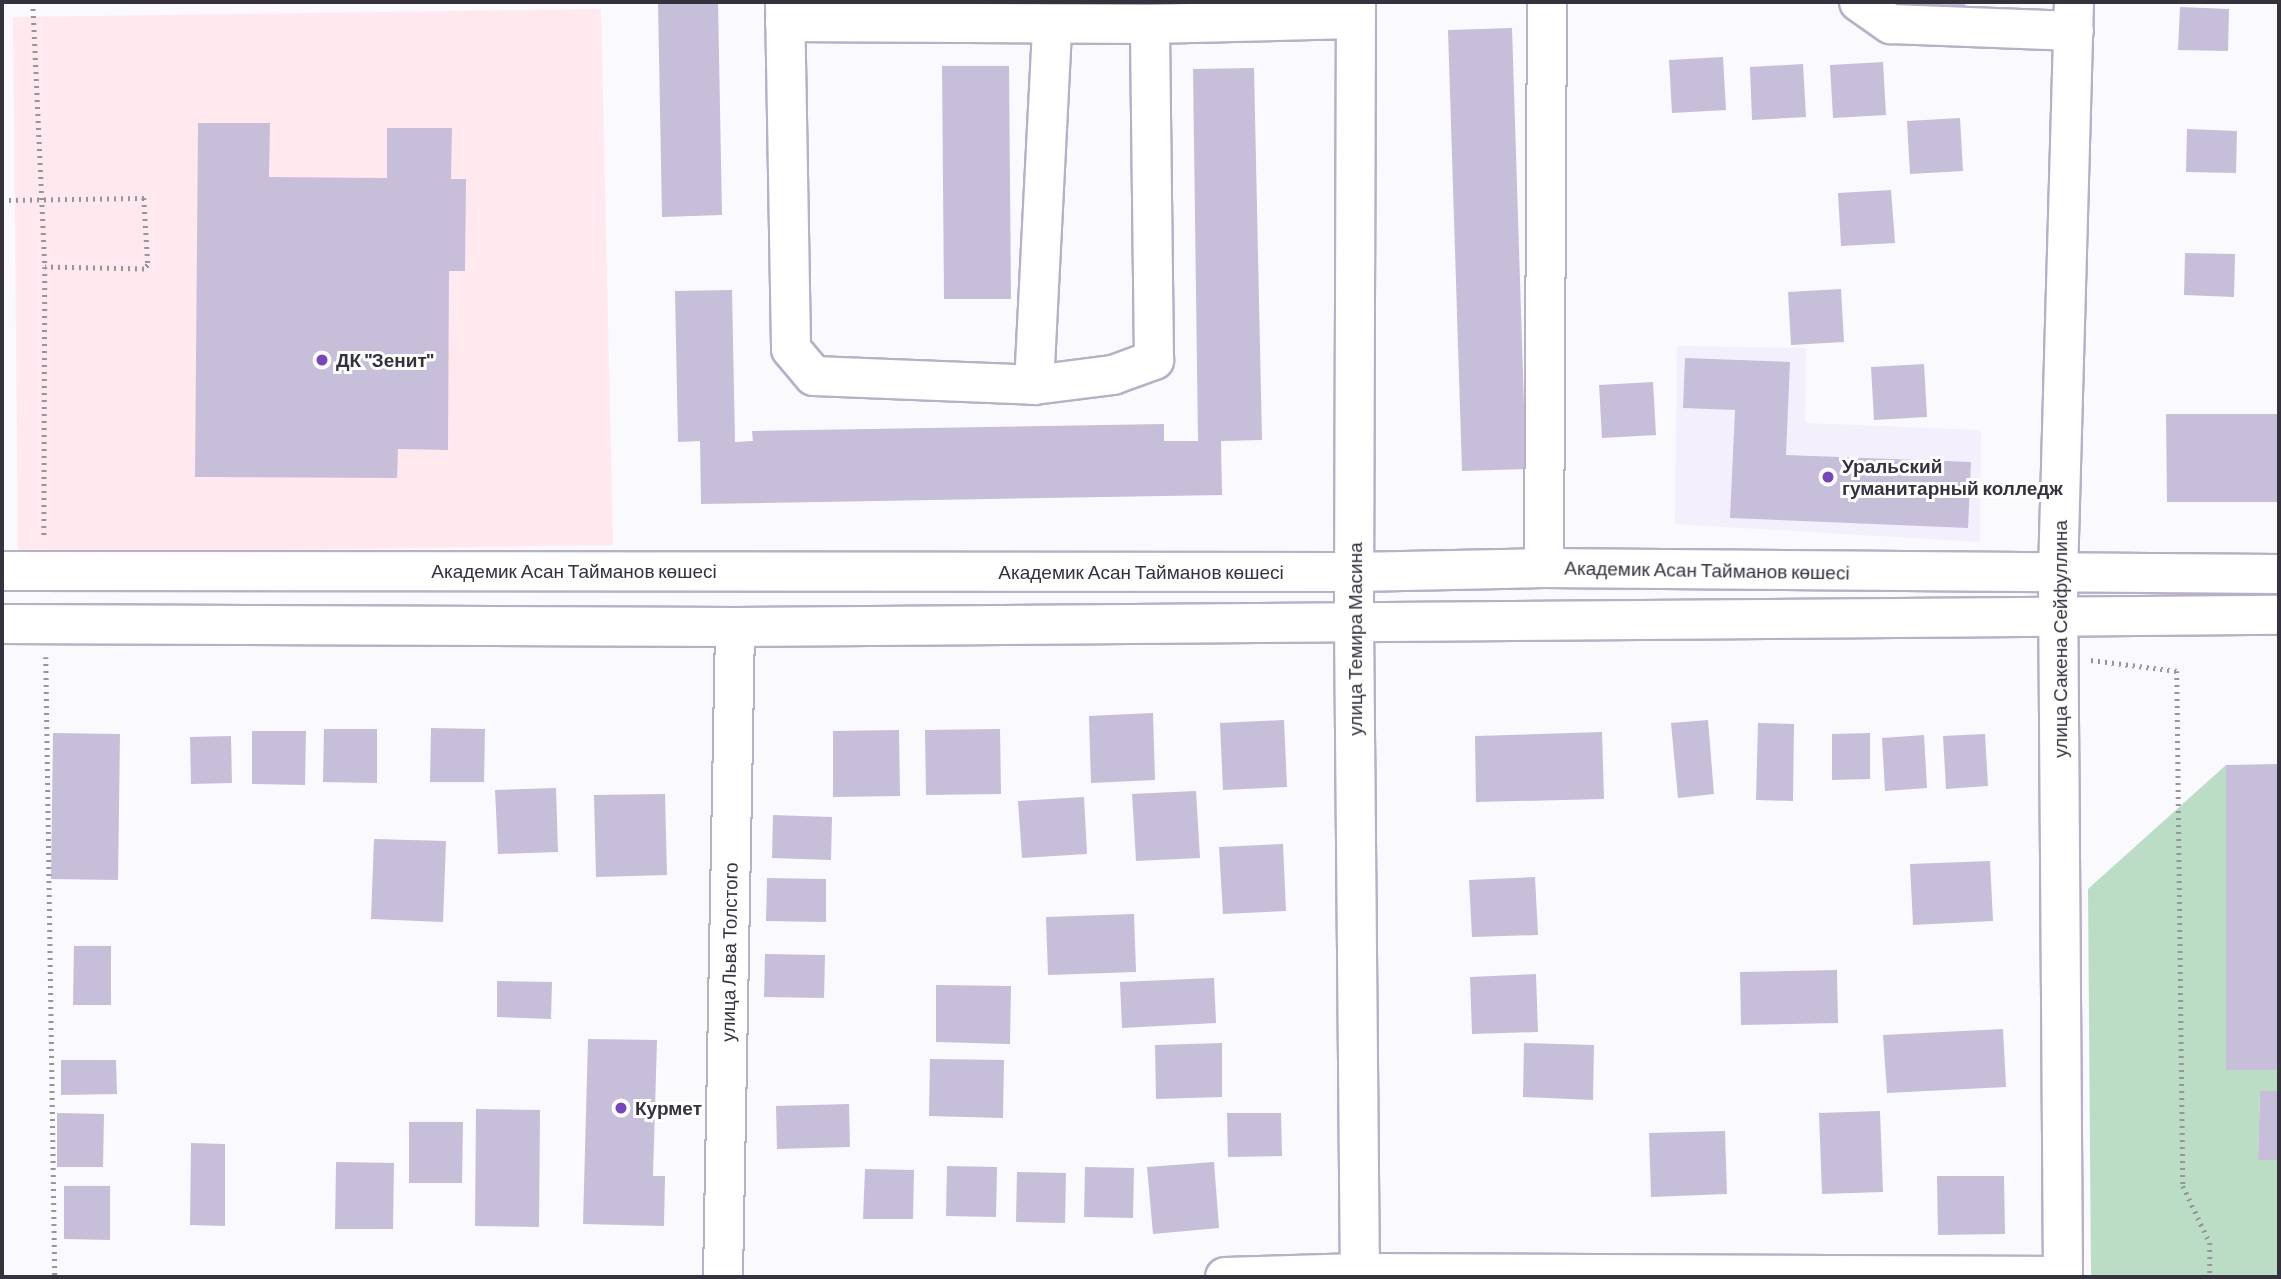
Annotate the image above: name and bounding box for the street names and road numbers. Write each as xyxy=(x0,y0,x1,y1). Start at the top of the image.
street label: улица Сакена Сейфуллина xyxy=(2049,520,2071,758)
street label: улица Темира Масина xyxy=(1344,542,1366,736)
street label: Академик Асан Тайманов көшесі xyxy=(1564,556,1850,584)
street label: Академик Асан Тайманов көшесі xyxy=(431,560,717,582)
street label: Академик Асан Тайманов көшесі xyxy=(998,561,1284,583)
street label: улица Льва Толстого xyxy=(716,862,742,1042)

